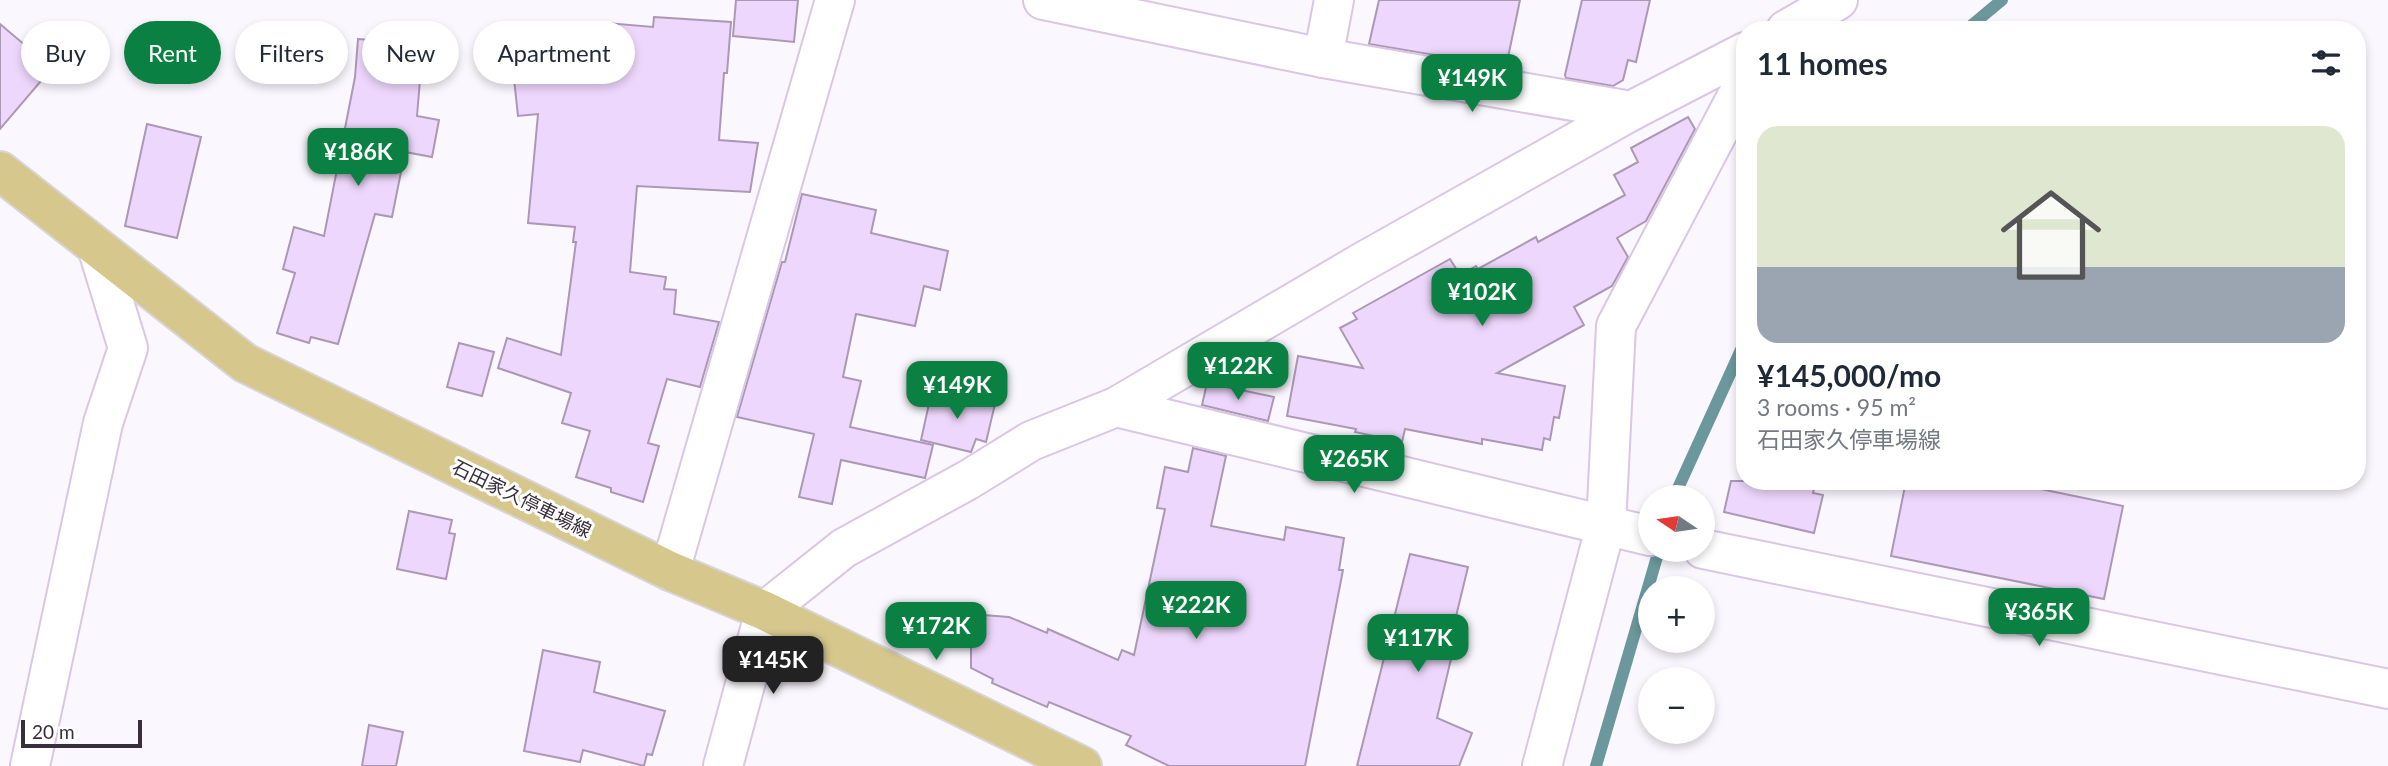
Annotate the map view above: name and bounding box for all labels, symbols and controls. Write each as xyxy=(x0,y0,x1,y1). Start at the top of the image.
chip: Buy xyxy=(21,21,110,84)
chip: Rent xyxy=(124,21,221,84)
chip: Filters xyxy=(235,21,348,84)
chip: New xyxy=(362,21,459,84)
chip: Apartment xyxy=(473,21,635,84)
icon: filters xyxy=(2307,44,2345,82)
text: 11 homes xyxy=(1757,45,1888,81)
pin: ¥149K xyxy=(1423,54,1521,114)
text: ¥149K xyxy=(1437,63,1507,91)
pin: ¥186K xyxy=(309,128,407,188)
text: ¥186K xyxy=(323,137,393,165)
icon: home xyxy=(1988,172,2114,298)
pin: ¥102K xyxy=(1433,268,1531,328)
text: ¥102K xyxy=(1447,277,1517,305)
pin: ¥122K xyxy=(1189,342,1287,402)
text: ¥122K xyxy=(1203,351,1273,379)
text: ¥145,000/mo xyxy=(1757,357,1941,393)
pin: ¥149K xyxy=(908,362,1006,421)
text: ¥149K xyxy=(922,370,992,398)
text: 3 rooms · 95 m² xyxy=(1757,393,1916,421)
text: 石田家久停車場線 xyxy=(1757,425,1941,453)
pin: ¥265K xyxy=(1305,435,1403,495)
text: ¥265K xyxy=(1319,444,1389,472)
street label: 石田家久停車場線 xyxy=(449,454,595,542)
north arrow xyxy=(1638,485,1715,562)
map controls xyxy=(1638,485,1715,744)
button: + xyxy=(1638,576,1715,653)
pin: ¥222K xyxy=(1147,582,1245,641)
pin: ¥365K xyxy=(1990,588,2088,648)
text: ¥222K xyxy=(1161,590,1231,618)
text: ¥365K xyxy=(2004,597,2074,625)
pin: ¥172K xyxy=(887,602,985,662)
text: ¥172K xyxy=(901,611,971,639)
pin: ¥117K xyxy=(1369,614,1467,674)
text: ¥117K xyxy=(1383,623,1453,651)
pin: ¥145K xyxy=(724,636,822,696)
text: ¥145K xyxy=(738,645,808,673)
button: − xyxy=(1638,667,1715,744)
scale bar xyxy=(21,717,142,749)
text: 20 m xyxy=(32,720,75,743)

